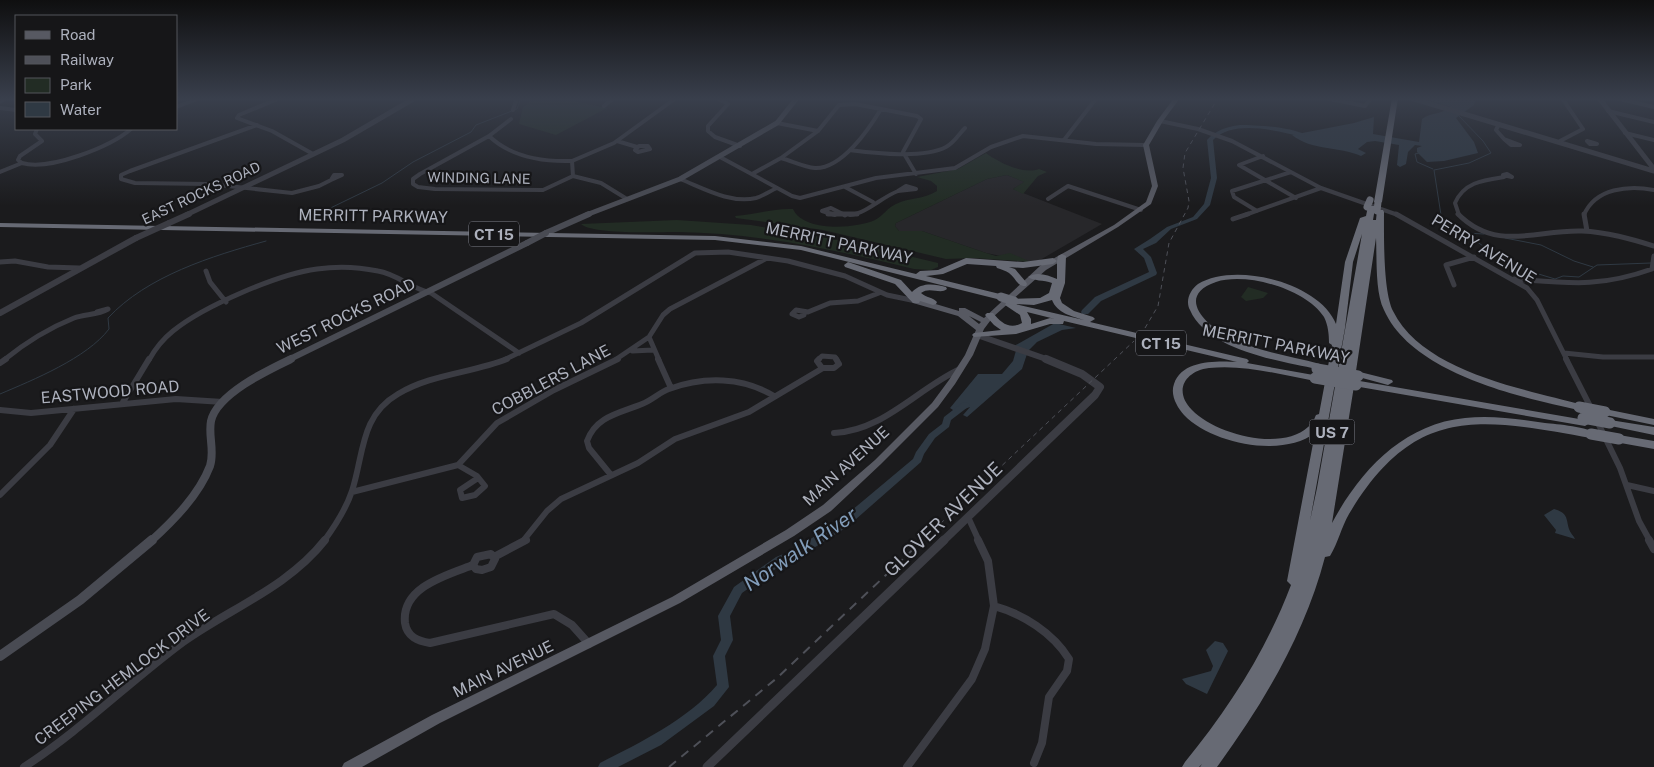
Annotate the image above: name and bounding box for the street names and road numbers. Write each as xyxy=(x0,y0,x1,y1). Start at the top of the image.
street label: EAST ROCKS ROAD xyxy=(139,158,263,228)
street label: WINDING LANE xyxy=(427,169,531,187)
street label: MERRITT PARKWAY xyxy=(298,205,448,227)
street label: PERRY AVENUE xyxy=(1428,210,1540,288)
street label: MERRITT PARKWAY xyxy=(764,218,914,268)
road number: CT 15 xyxy=(469,222,519,246)
street label: WEST ROCKS ROAD xyxy=(274,274,418,358)
street label: MERRITT PARKWAY xyxy=(1201,320,1351,368)
road number: CT 15 xyxy=(1136,330,1186,356)
street label: COBBLERS LANE xyxy=(488,341,614,419)
street label: EASTWOOD ROAD xyxy=(40,376,180,408)
road number: US 7 xyxy=(1310,420,1354,444)
street label: MAIN AVENUE xyxy=(799,422,893,510)
street label: GLOVER AVENUE xyxy=(879,457,1007,581)
street label: CREEPING HEMLOCK DRIVE xyxy=(31,605,213,749)
street label: MAIN AVENUE xyxy=(450,636,556,702)

